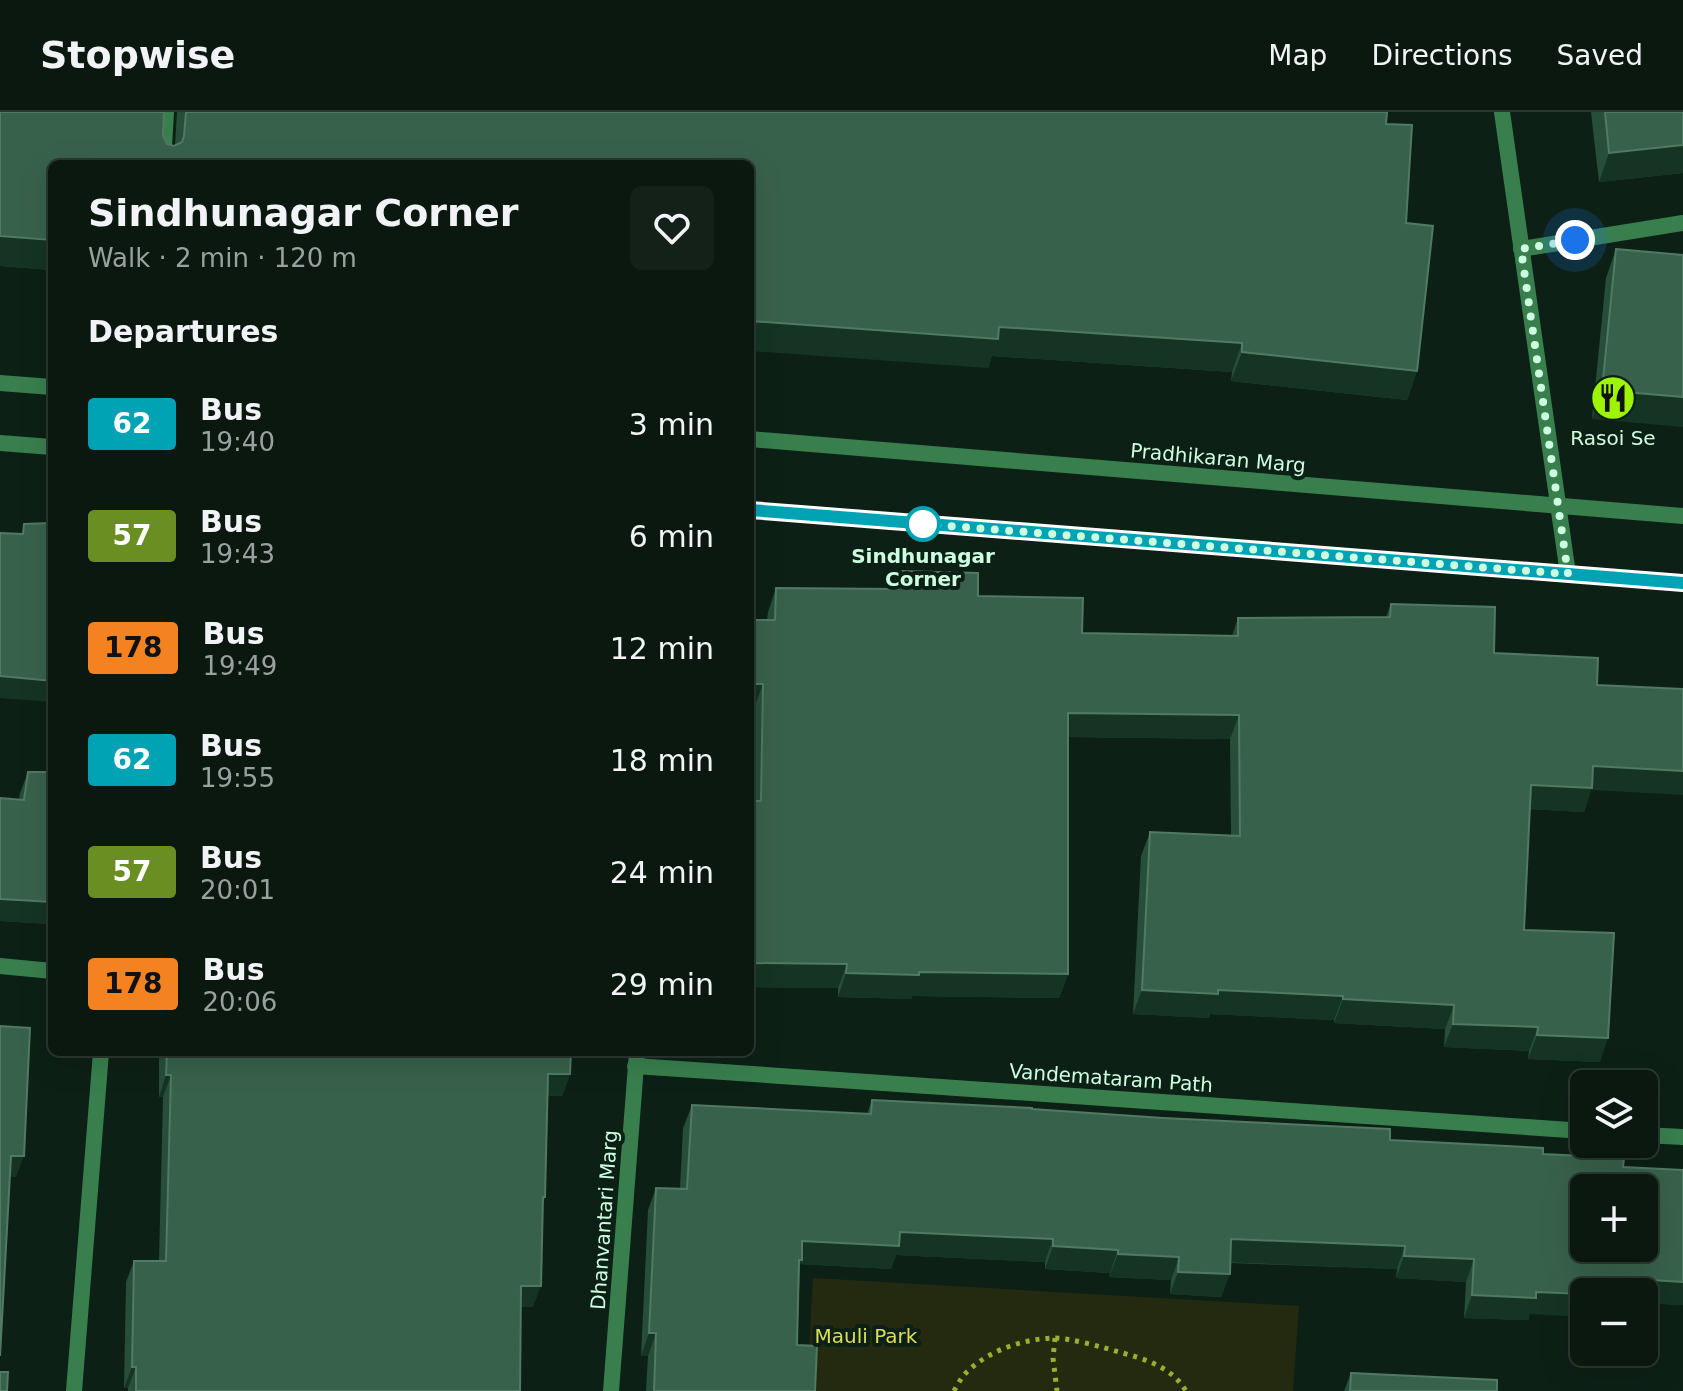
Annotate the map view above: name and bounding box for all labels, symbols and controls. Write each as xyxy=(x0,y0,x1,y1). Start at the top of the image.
text: Stopwise xyxy=(40,33,235,77)
text: Map xyxy=(1268,39,1327,72)
text: Directions xyxy=(1371,39,1512,72)
text: Saved xyxy=(1556,39,1643,72)
button: heart xyxy=(630,186,714,270)
text: Sindhunagar Corner xyxy=(88,191,519,235)
your location xyxy=(1555,220,1595,260)
text: Walk · 2 min · 120 m xyxy=(88,243,357,273)
text: Departures xyxy=(88,314,278,349)
restaurant icon: Rasoi Se xyxy=(1589,374,1637,422)
text: Bus xyxy=(200,392,262,427)
text: 62 xyxy=(113,407,151,440)
text: 3 min xyxy=(629,407,714,442)
place label: Rasoi Se xyxy=(1570,426,1656,450)
text: 19:40 xyxy=(200,427,275,457)
street label: Pradhikaran Marg xyxy=(1129,438,1307,478)
text: Bus xyxy=(200,504,262,539)
marker: Sindhunagar Corner xyxy=(906,507,940,541)
text: 57 xyxy=(113,519,151,552)
text: 6 min xyxy=(629,519,714,554)
text: 19:43 xyxy=(200,539,275,569)
place label: Sindhunagar Corner xyxy=(851,544,995,591)
text: Bus xyxy=(202,616,265,651)
text: 178 xyxy=(104,631,162,664)
text: 12 min xyxy=(610,631,714,666)
text: 19:49 xyxy=(202,651,277,681)
text: Bus xyxy=(200,728,262,763)
text: 62 xyxy=(113,743,151,776)
text: 18 min xyxy=(610,743,714,778)
text: 19:55 xyxy=(200,763,275,793)
text: Bus xyxy=(200,840,262,875)
text: 57 xyxy=(113,855,151,888)
text: 24 min xyxy=(610,855,714,890)
text: 20:01 xyxy=(200,875,275,905)
text: Bus xyxy=(202,952,265,987)
text: 178 xyxy=(104,967,162,1000)
text: 29 min xyxy=(610,967,714,1002)
text: 20:06 xyxy=(202,987,277,1017)
street label: Vandemataram Path xyxy=(1008,1059,1214,1097)
map controls xyxy=(1570,1070,1658,1366)
button: layers xyxy=(1570,1070,1658,1158)
street label: Dhanvantari Marg xyxy=(586,1129,622,1311)
button: + xyxy=(1570,1174,1658,1262)
button: − xyxy=(1570,1278,1658,1366)
park label: Mauli Park xyxy=(815,1324,918,1348)

